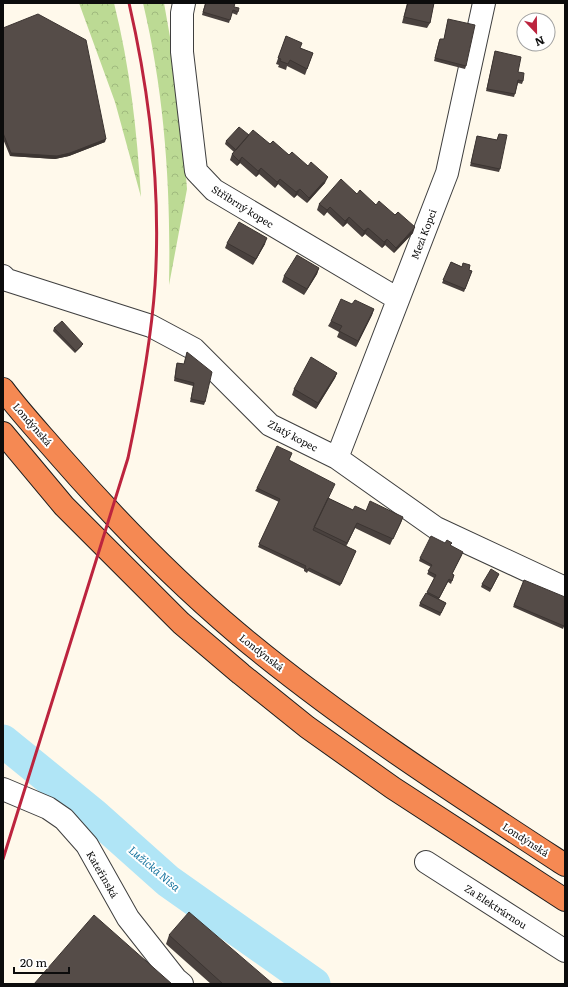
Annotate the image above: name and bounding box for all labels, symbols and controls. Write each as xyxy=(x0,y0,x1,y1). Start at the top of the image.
north arrow xyxy=(516,12,556,52)
text: N xyxy=(533,33,547,51)
street label: Stříbrný kopec xyxy=(209,181,277,231)
street label: Mezi Kopci xyxy=(407,206,440,261)
street label: Londýnská xyxy=(10,399,56,449)
street label: Zlatý kopec xyxy=(265,415,321,455)
street label: Londýnská xyxy=(237,630,288,675)
street label: Londýnská xyxy=(500,818,553,860)
water label: Lužická Nisa xyxy=(126,842,185,895)
street label: Kateřinská xyxy=(83,848,123,901)
street label: Za Elektrárnou xyxy=(462,880,531,932)
scale bar xyxy=(14,949,69,975)
text: 20 m xyxy=(20,953,47,971)

